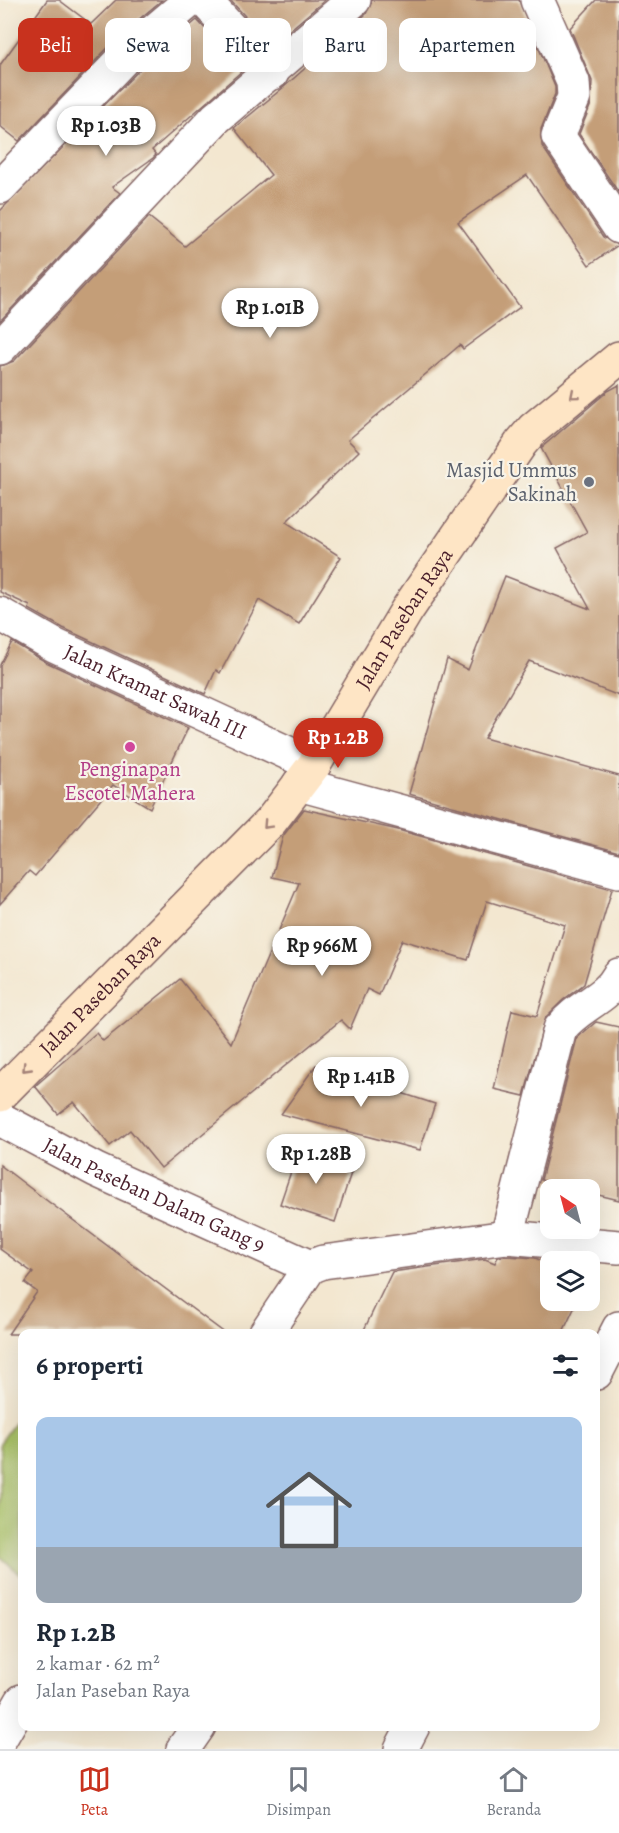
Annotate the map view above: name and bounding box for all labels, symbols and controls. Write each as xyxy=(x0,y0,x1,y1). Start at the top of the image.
chip: Beli xyxy=(18,18,93,72)
chip: Sewa xyxy=(105,18,191,72)
chip: Filter xyxy=(203,18,291,72)
chip: Baru xyxy=(303,18,387,72)
chip: Apartemen xyxy=(399,18,536,72)
pin: Rp 1.03B xyxy=(44,106,168,157)
text: Rp 1.03B xyxy=(71,112,141,139)
pin: Rp 1.01B xyxy=(208,288,332,339)
text: Rp 1.01B xyxy=(235,294,305,321)
one-way arrow xyxy=(570,388,581,399)
place label: Masjid Ummus Sakinah xyxy=(446,456,577,508)
marker: Masjid Ummus Sakinah xyxy=(582,475,596,489)
street label: Jalan Paseban Raya xyxy=(349,542,459,694)
street label: Jalan Kramat Sawah III xyxy=(59,638,251,746)
pin: Rp 1.2B xyxy=(283,718,393,769)
text: Rp 1.2B xyxy=(307,724,369,751)
marker: Penginapan Escotel Mahera xyxy=(123,740,137,754)
place label: Penginapan Escotel Mahera xyxy=(64,755,196,807)
one-way arrow xyxy=(263,818,274,829)
street label: Jalan Paseban Raya xyxy=(33,926,167,1062)
pin: Rp 966M xyxy=(267,926,377,977)
text: Rp 966M xyxy=(286,932,358,959)
pin: Rp 1.41B xyxy=(299,1057,423,1108)
one-way arrow xyxy=(23,1061,34,1072)
text: Rp 1.41B xyxy=(327,1063,395,1090)
street label: Jalan Paseban Dalam Gang 9 xyxy=(38,1131,270,1259)
pin: Rp 1.28B xyxy=(254,1134,378,1185)
text: Rp 1.28B xyxy=(280,1140,352,1167)
north arrow xyxy=(540,1179,600,1239)
map controls xyxy=(540,1179,600,1311)
button: layers xyxy=(540,1251,600,1311)
text: 6 properti xyxy=(36,1348,143,1383)
icon: filters xyxy=(549,1349,582,1382)
icon: home xyxy=(255,1456,363,1564)
text: Rp 1.2B xyxy=(36,1615,116,1650)
text: 2 kamar · 62 m² xyxy=(36,1650,160,1677)
text: Jalan Paseban Raya xyxy=(36,1677,190,1704)
tab: Peta xyxy=(78,1763,111,1821)
tab: Disimpan xyxy=(266,1763,331,1821)
tab: Beranda xyxy=(486,1763,541,1821)

